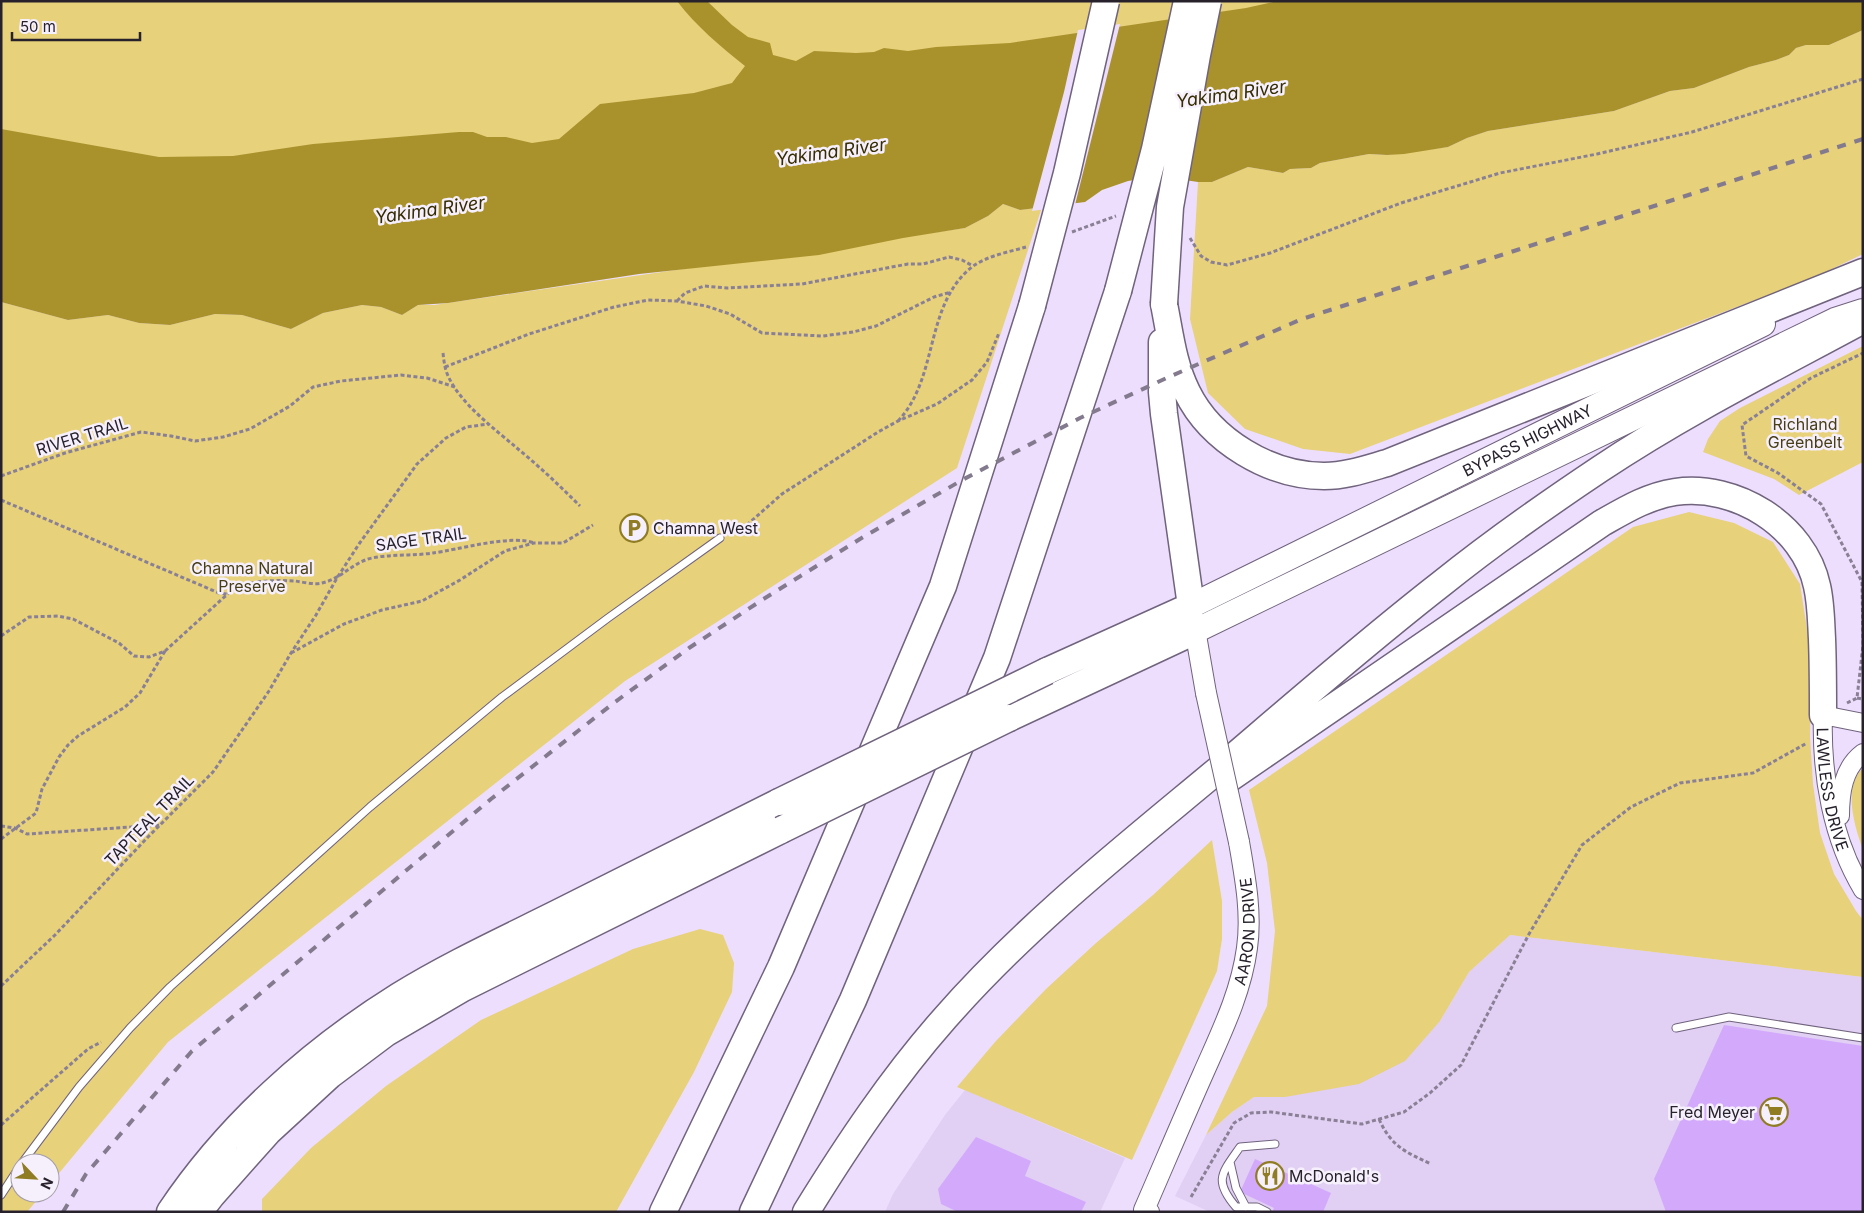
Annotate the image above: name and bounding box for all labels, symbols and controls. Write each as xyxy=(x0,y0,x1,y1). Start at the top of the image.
scale bar xyxy=(12,10,140,42)
text: 50 m xyxy=(20,17,56,36)
water label: Yakima River xyxy=(1175,75,1288,112)
water label: Yakima River xyxy=(775,133,888,170)
water label: Yakima River xyxy=(374,191,487,228)
street label: BYPASS HIGHWAY xyxy=(1459,400,1596,481)
street label: RIVER TRAIL xyxy=(34,413,130,459)
park label: Richland Greenbelt xyxy=(1768,414,1842,452)
parking icon: Chamna West xyxy=(619,513,649,543)
place label: Chamna West xyxy=(653,518,758,538)
street label: SAGE TRAIL xyxy=(374,523,468,555)
park label: Chamna Natural Preserve xyxy=(191,558,313,596)
street label: LAWLESS DRIVE xyxy=(1813,727,1853,854)
street label: TAPTEAL TRAIL xyxy=(100,770,198,870)
street label: AARON DRIVE xyxy=(1229,876,1259,987)
supermarket icon: Fred Meyer xyxy=(1759,1097,1789,1127)
place label: Fred Meyer xyxy=(1669,1102,1755,1122)
north arrow xyxy=(10,1153,60,1203)
restaurant icon: McDonald's xyxy=(1255,1161,1285,1191)
place label: McDonald's xyxy=(1289,1166,1379,1186)
text: N xyxy=(37,1175,57,1192)

